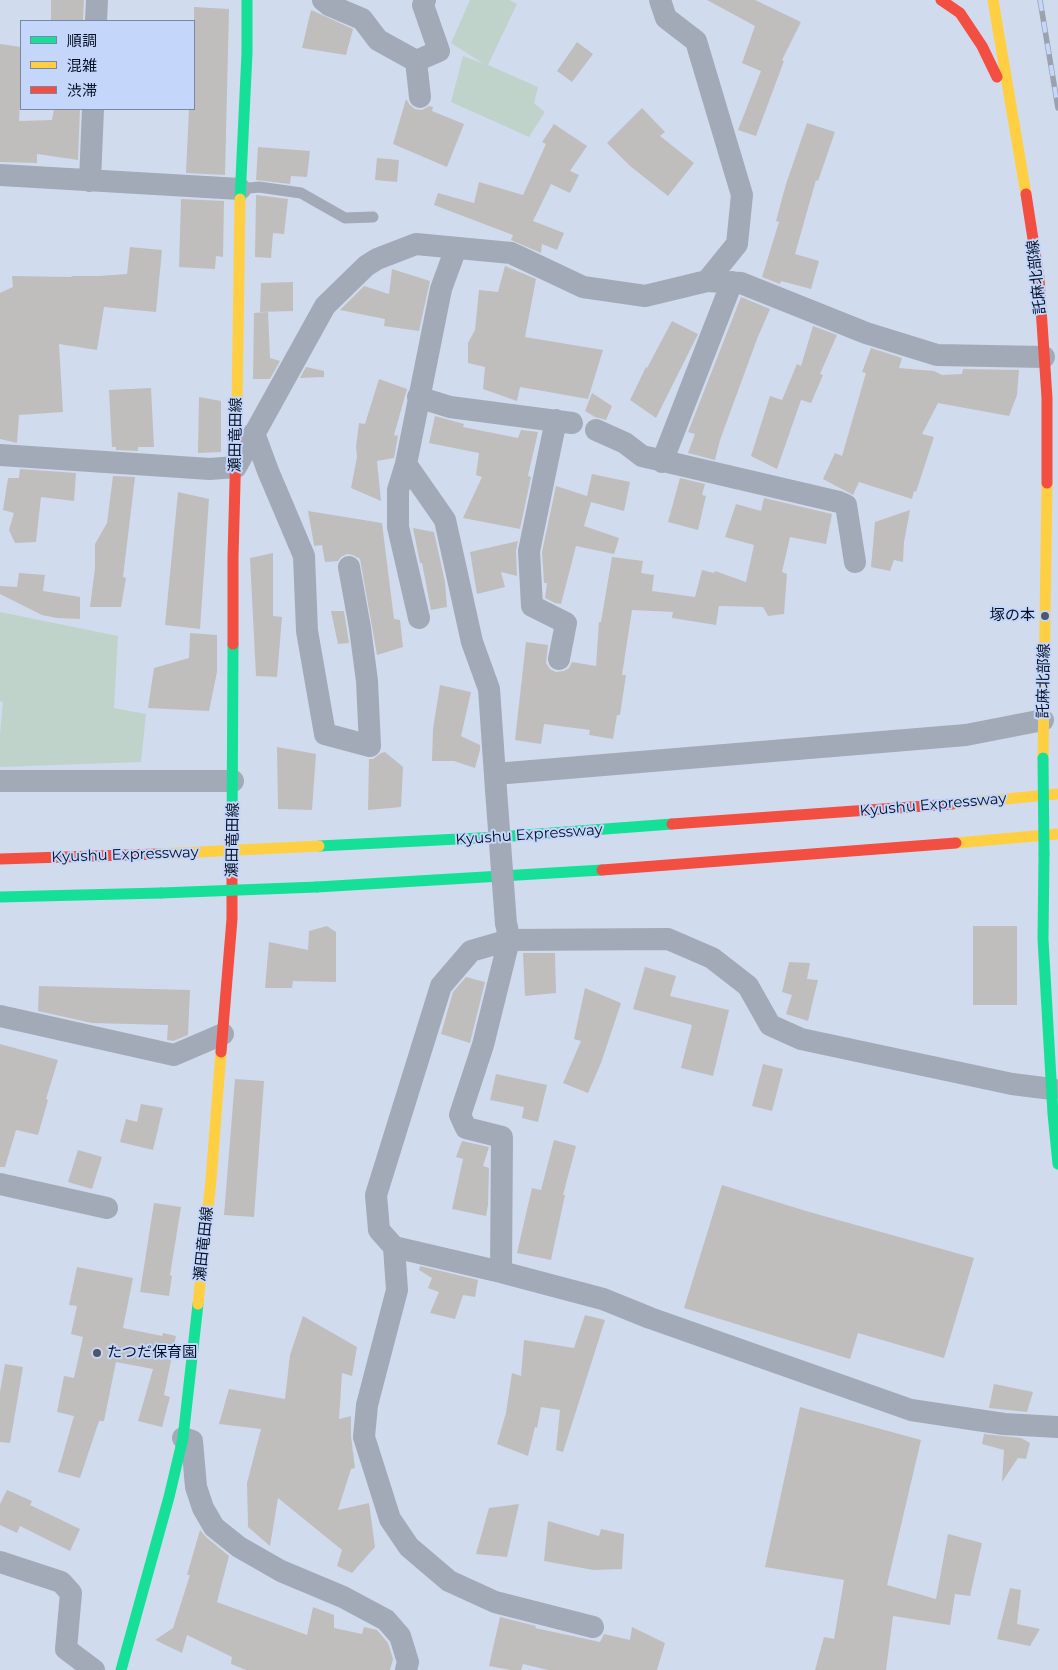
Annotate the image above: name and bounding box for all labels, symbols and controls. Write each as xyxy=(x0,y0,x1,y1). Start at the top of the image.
legend xyxy=(20,20,195,110)
text: 順調 xyxy=(67,31,97,50)
text: 混雑 xyxy=(67,56,97,75)
text: 渋滞 xyxy=(67,81,97,100)
street label: 託麻北部線 xyxy=(1024,239,1050,315)
street label: 瀬田竜田線 xyxy=(226,397,246,473)
place label: 塚の本 xyxy=(990,607,1035,625)
marker: 塚の本 xyxy=(1039,610,1051,622)
street label: 託麻北部線 xyxy=(1034,643,1054,719)
street label: Kyushu Expressway xyxy=(859,790,1007,820)
street label: 瀬田竜田線 xyxy=(223,802,243,878)
street label: Kyushu Expressway xyxy=(455,821,603,849)
street label: Kyushu Expressway xyxy=(51,843,199,867)
street label: 瀬田竜田線 xyxy=(191,1206,217,1282)
place label: たつだ保育園 xyxy=(107,1344,197,1362)
marker: たつだ保育園 xyxy=(91,1347,103,1359)

